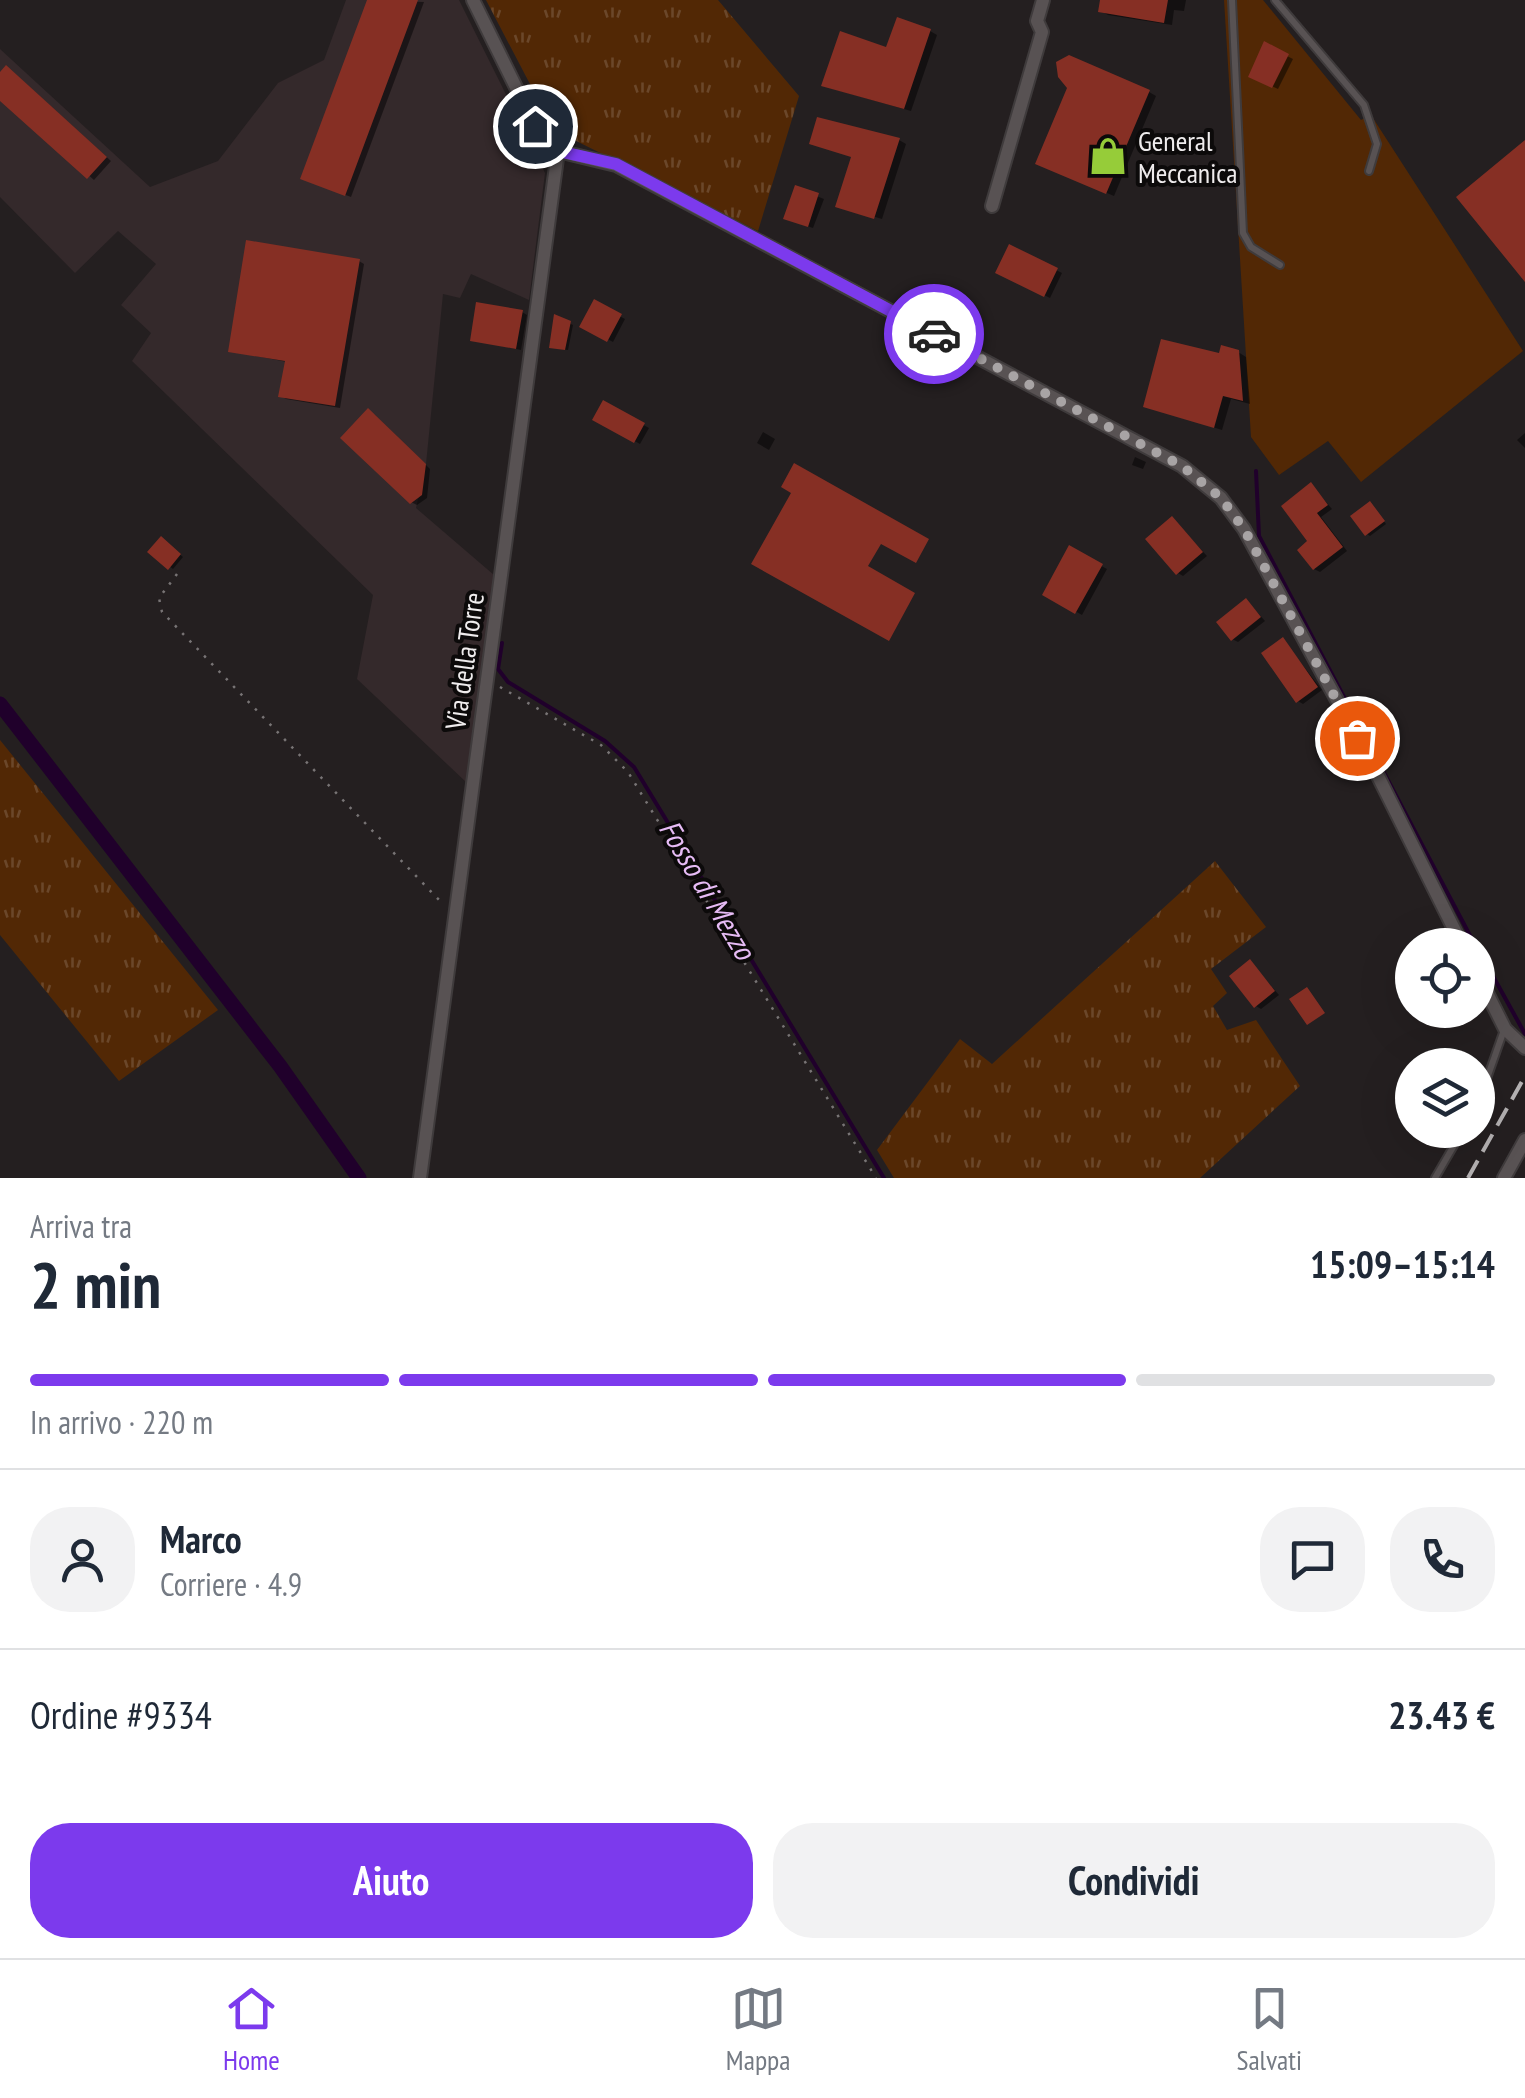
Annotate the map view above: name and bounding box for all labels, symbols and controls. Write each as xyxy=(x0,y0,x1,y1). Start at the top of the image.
pin xyxy=(493,84,578,169)
icon: home xyxy=(508,99,563,154)
place label: General Meccanica xyxy=(1138,122,1237,191)
shop icon: General Meccanica xyxy=(1087,135,1129,177)
courier xyxy=(884,284,984,384)
icon: car xyxy=(907,307,962,362)
street label: Via della Torre xyxy=(436,590,492,733)
pin xyxy=(1315,696,1400,781)
icon: bag xyxy=(1330,711,1385,766)
water label: Fosso di Mezzo xyxy=(651,812,766,968)
map controls xyxy=(1395,928,1495,1148)
button: locate xyxy=(1395,928,1495,1028)
button: layers xyxy=(1395,1048,1495,1148)
text: Arriva tra xyxy=(30,1205,132,1247)
text: 15:09–15:14 xyxy=(1310,1239,1495,1288)
text: 2 min xyxy=(30,1242,161,1326)
text: In arrivo · 220 m xyxy=(30,1401,213,1443)
button: person xyxy=(30,1507,135,1612)
button: chat xyxy=(1260,1507,1365,1612)
button: phone xyxy=(1390,1507,1495,1612)
text: Marco xyxy=(160,1514,242,1563)
text: Corriere · 4.9 xyxy=(160,1563,302,1605)
text: Ordine #9334 xyxy=(30,1690,212,1739)
text: 23.43 € xyxy=(1388,1690,1495,1739)
button: Aiuto xyxy=(30,1823,753,1938)
button: Condividi xyxy=(773,1823,1495,1938)
tab: Home xyxy=(223,1981,280,2078)
tab: Mappa xyxy=(726,1981,790,2078)
tab: Salvati xyxy=(1236,1981,1302,2078)

